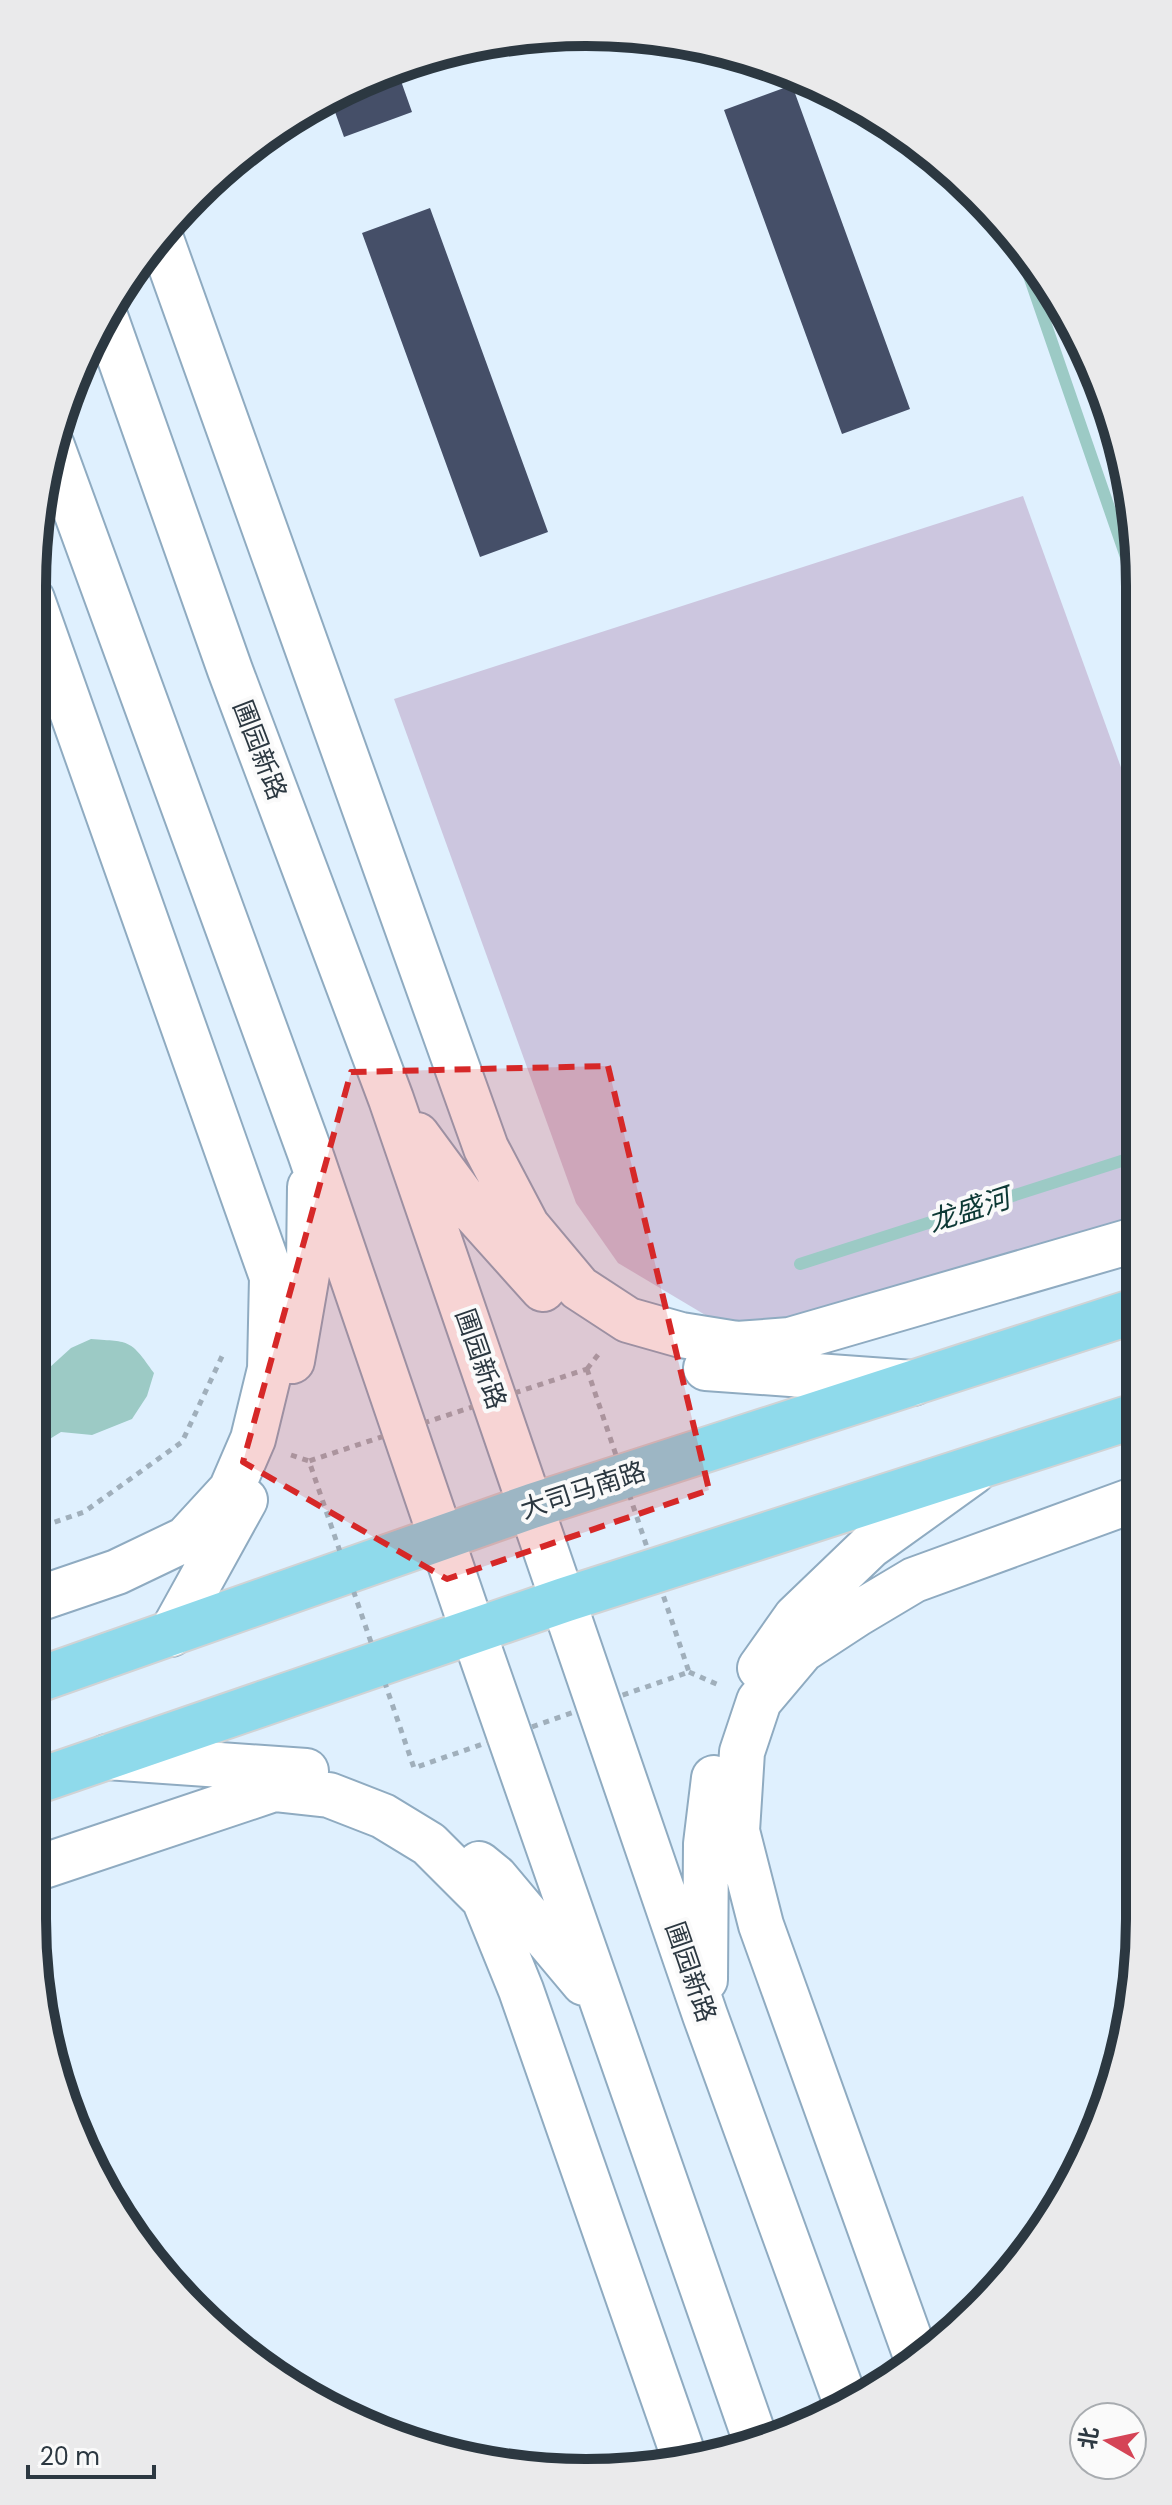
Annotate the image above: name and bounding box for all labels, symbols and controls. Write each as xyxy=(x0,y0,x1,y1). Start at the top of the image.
street label: 圃园新路 xyxy=(225,695,295,805)
water label: 龙盛河 xyxy=(923,1177,1020,1242)
street label: 圃园新路 xyxy=(447,1304,515,1414)
street label: 大司马南路 xyxy=(516,1453,650,1527)
street label: 圃园新路 xyxy=(657,1917,725,2027)
north arrow xyxy=(1068,2401,1148,2481)
text: 北 xyxy=(1072,2425,1106,2451)
scale bar xyxy=(28,2429,154,2479)
text: 20 m xyxy=(40,2440,100,2473)

